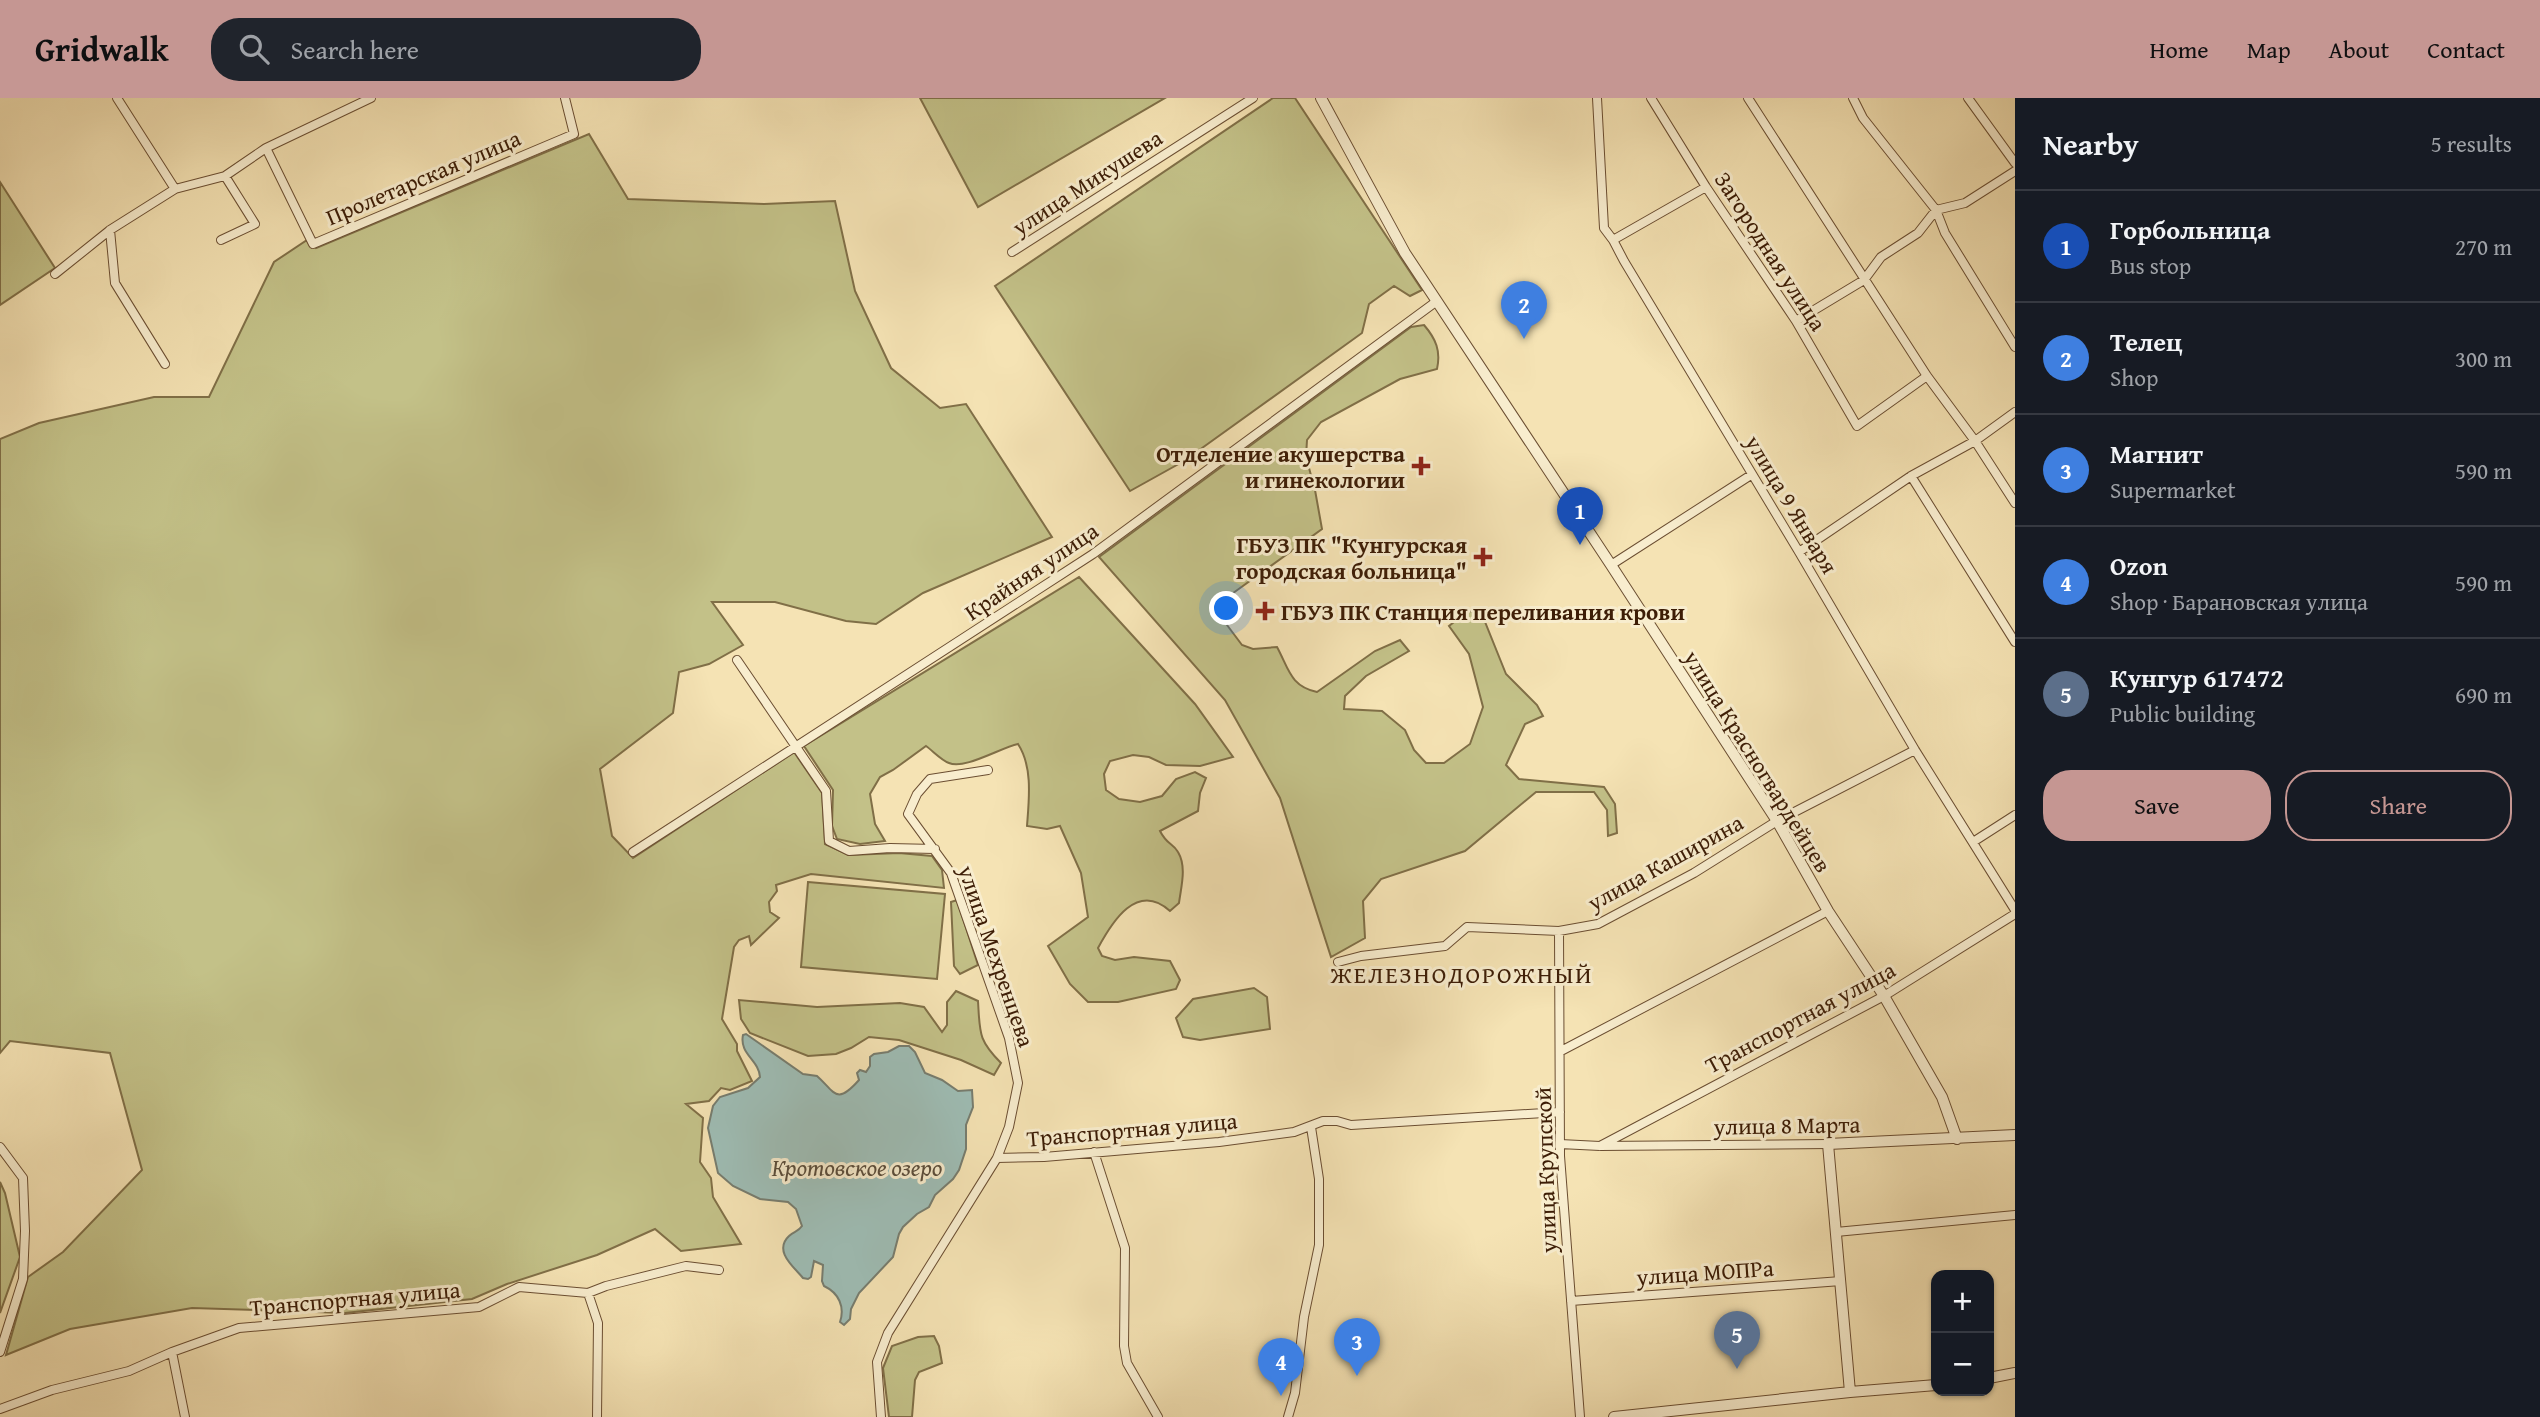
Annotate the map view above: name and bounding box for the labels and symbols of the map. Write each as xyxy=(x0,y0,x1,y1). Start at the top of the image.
street label: Пролетарская улица xyxy=(320,121,526,233)
street label: улица Микушева xyxy=(1005,121,1169,243)
street label: Загородная улица xyxy=(1707,165,1835,337)
pin: 2 xyxy=(1501,281,1547,339)
street label: улица 9 Января xyxy=(1737,428,1847,580)
place label: Отделение акушерства и гинекологии xyxy=(1156,437,1405,496)
marker: Отделение акушерства и гинекологии xyxy=(1411,456,1431,476)
pin: 1 xyxy=(1557,487,1603,545)
street label: Крайняя улица xyxy=(958,514,1104,628)
place label: ГБУЗ ПК "Кунгурская городская больница" xyxy=(1236,528,1467,587)
marker: ГБУЗ ПК "Кунгурская городская больница" xyxy=(1473,547,1493,567)
your location xyxy=(1209,591,1243,625)
place label: ГБУЗ ПК Станция переливания крови xyxy=(1281,595,1685,628)
marker: ГБУЗ ПК Станция переливания крови xyxy=(1255,601,1275,621)
street label: улица Красногвардейцев xyxy=(1676,643,1840,878)
street label: улица Каширина xyxy=(1580,805,1749,919)
street label: улица Мехренцева xyxy=(950,860,1044,1051)
street label: Транспортная улица xyxy=(1699,953,1901,1081)
district label: ЖЕЛЕЗНОДОРОЖНЫЙ xyxy=(1329,957,1594,992)
street label: улица Крупской xyxy=(1526,1086,1564,1255)
street label: Транспортная улица xyxy=(1025,1103,1239,1155)
street label: улица 8 Марта xyxy=(1712,1107,1861,1143)
water label: Кротовское озеро xyxy=(772,1150,942,1185)
street label: улица МОПРа xyxy=(1634,1251,1775,1293)
street label: Транспортная улица xyxy=(248,1272,462,1324)
pin: 5 xyxy=(1714,1311,1760,1369)
pin: 3 xyxy=(1334,1318,1380,1376)
pin: 4 xyxy=(1258,1338,1304,1396)

